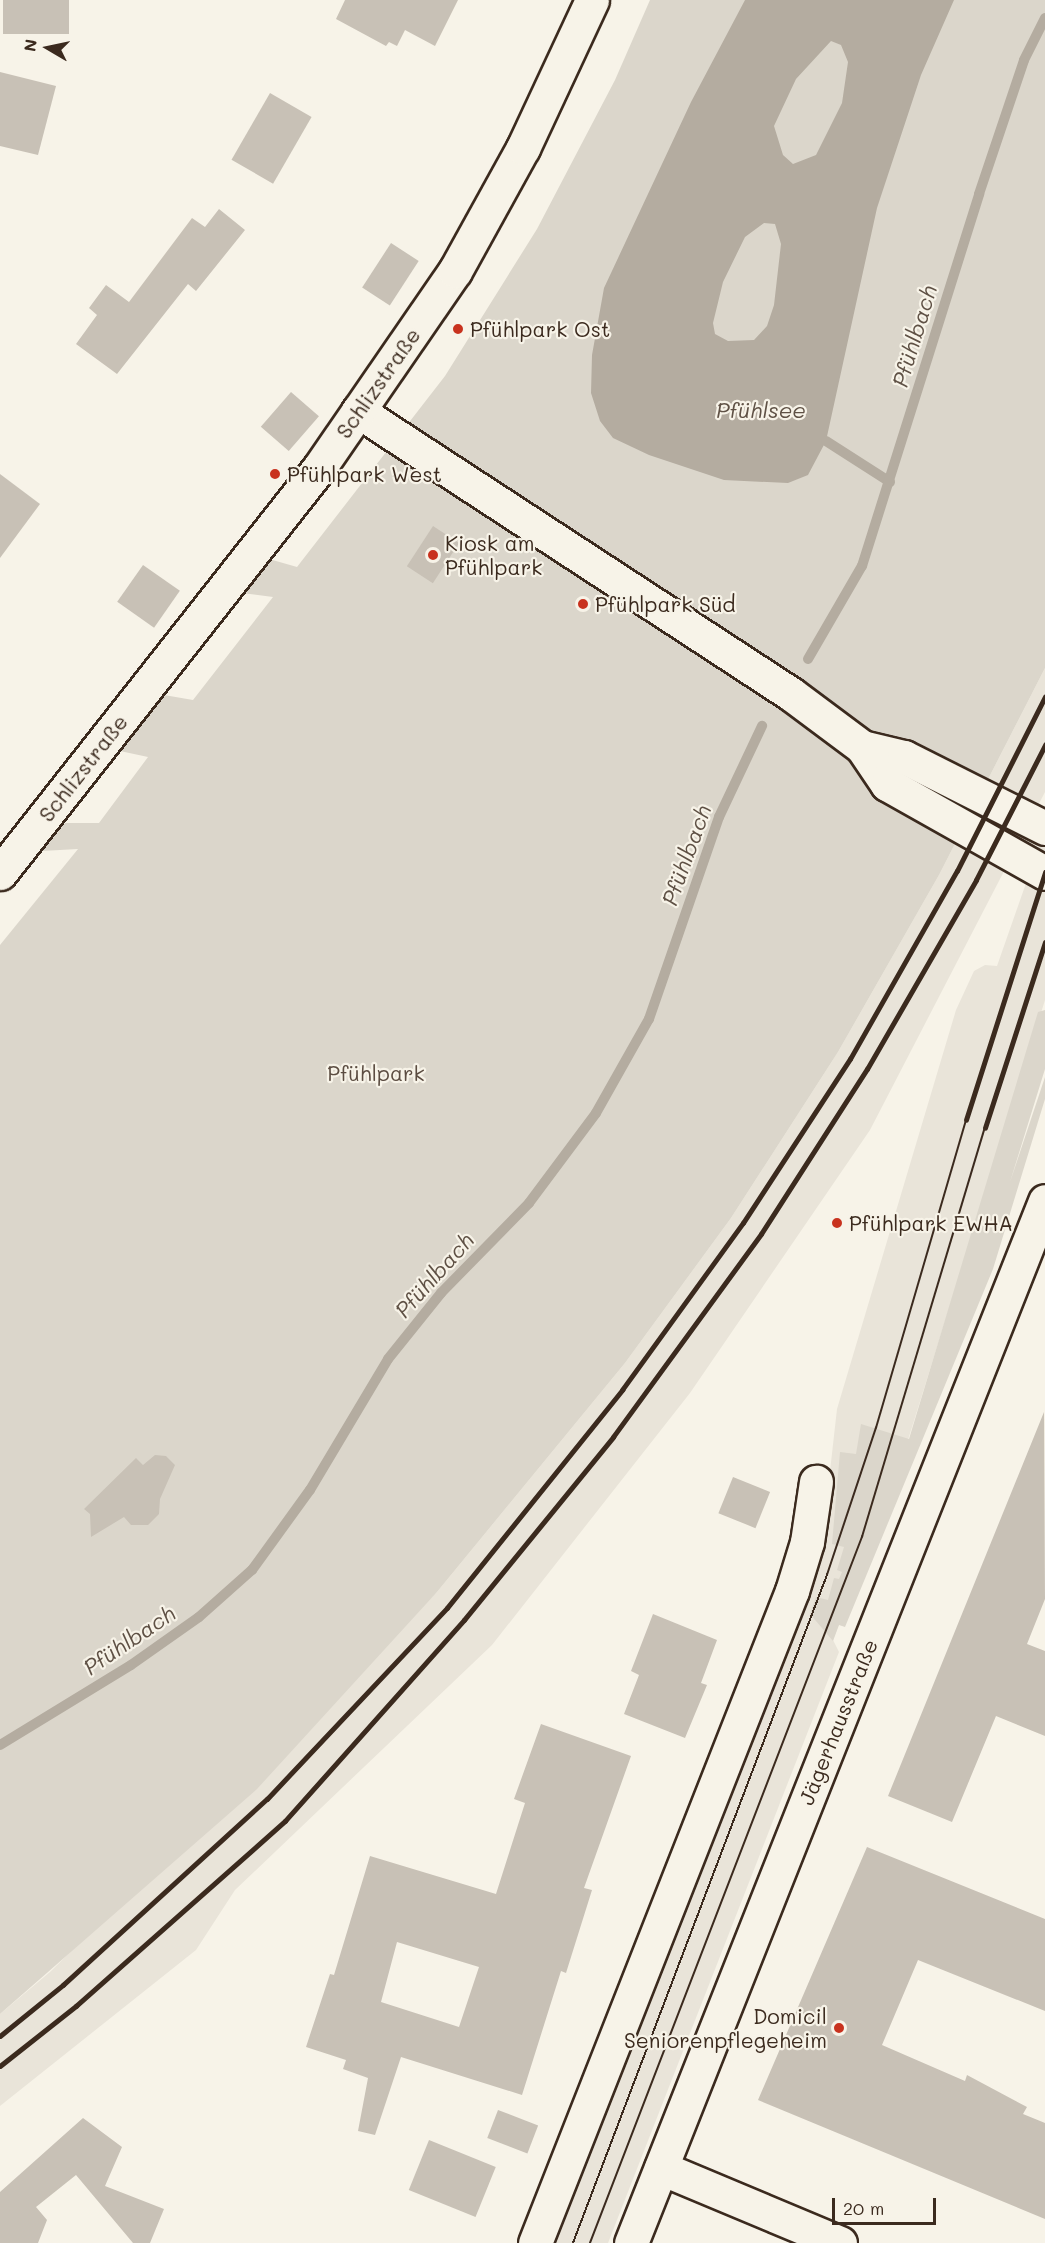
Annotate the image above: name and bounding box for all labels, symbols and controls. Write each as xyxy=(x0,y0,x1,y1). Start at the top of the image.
north arrow xyxy=(18,18,78,78)
text: N xyxy=(18,37,41,53)
water label: Pfühlbach xyxy=(886,282,942,390)
place label: Pfühlpark Ost xyxy=(470,316,610,342)
marker: Pfühlpark Ost xyxy=(451,322,465,336)
street label: Schlizstraße xyxy=(331,323,425,443)
water label: Pfühlsee xyxy=(716,397,806,423)
place label: Pfühlpark West xyxy=(287,461,442,487)
marker: Pfühlpark West xyxy=(268,467,282,481)
place label: Kiosk am Pfühlpark xyxy=(445,530,542,580)
marker: Kiosk am Pfühlpark xyxy=(426,548,440,562)
place label: Pfühlpark Süd xyxy=(595,591,736,617)
marker: Pfühlpark Süd xyxy=(576,597,590,611)
street label: Schlizstraße xyxy=(33,710,133,826)
water label: Pfühlbach xyxy=(656,801,716,909)
park label: Pfühlpark xyxy=(327,1060,425,1086)
place label: Pfühlpark EWHA xyxy=(849,1210,1013,1236)
marker: Pfühlpark EWHA xyxy=(830,1216,844,1230)
water label: Pfühlbach xyxy=(389,1227,479,1323)
water label: Pfühlbach xyxy=(78,1600,180,1680)
street label: Jägerhausstraße xyxy=(793,1636,883,1808)
place label: Domicil Seniorenpflegeheim xyxy=(624,2003,827,2053)
marker: Domicil Seniorenpflegeheim xyxy=(832,2021,846,2035)
scale bar xyxy=(835,2186,938,2224)
text: 20 m xyxy=(843,2196,884,2220)

